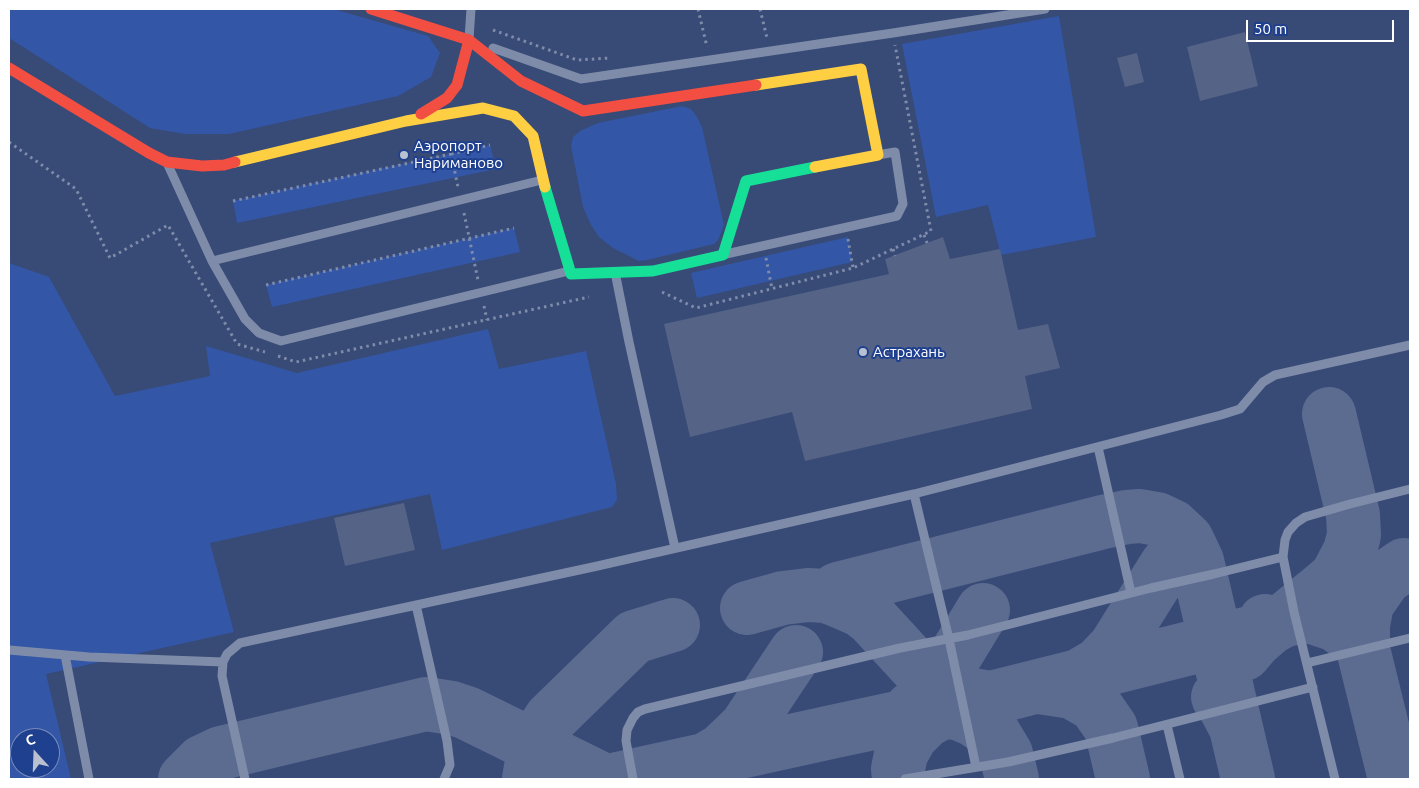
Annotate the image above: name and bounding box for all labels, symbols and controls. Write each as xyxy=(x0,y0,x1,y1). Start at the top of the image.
scale bar xyxy=(1249,10,1396,42)
text: 50 m xyxy=(1254,20,1287,37)
place label: Аэропорт Нариманово xyxy=(414,137,503,172)
marker: Аэропорт Нариманово xyxy=(398,149,410,161)
place label: Астрахань xyxy=(873,343,945,361)
marker: Астрахань xyxy=(857,346,869,358)
north arrow xyxy=(10,728,60,778)
text: С xyxy=(23,731,37,749)

